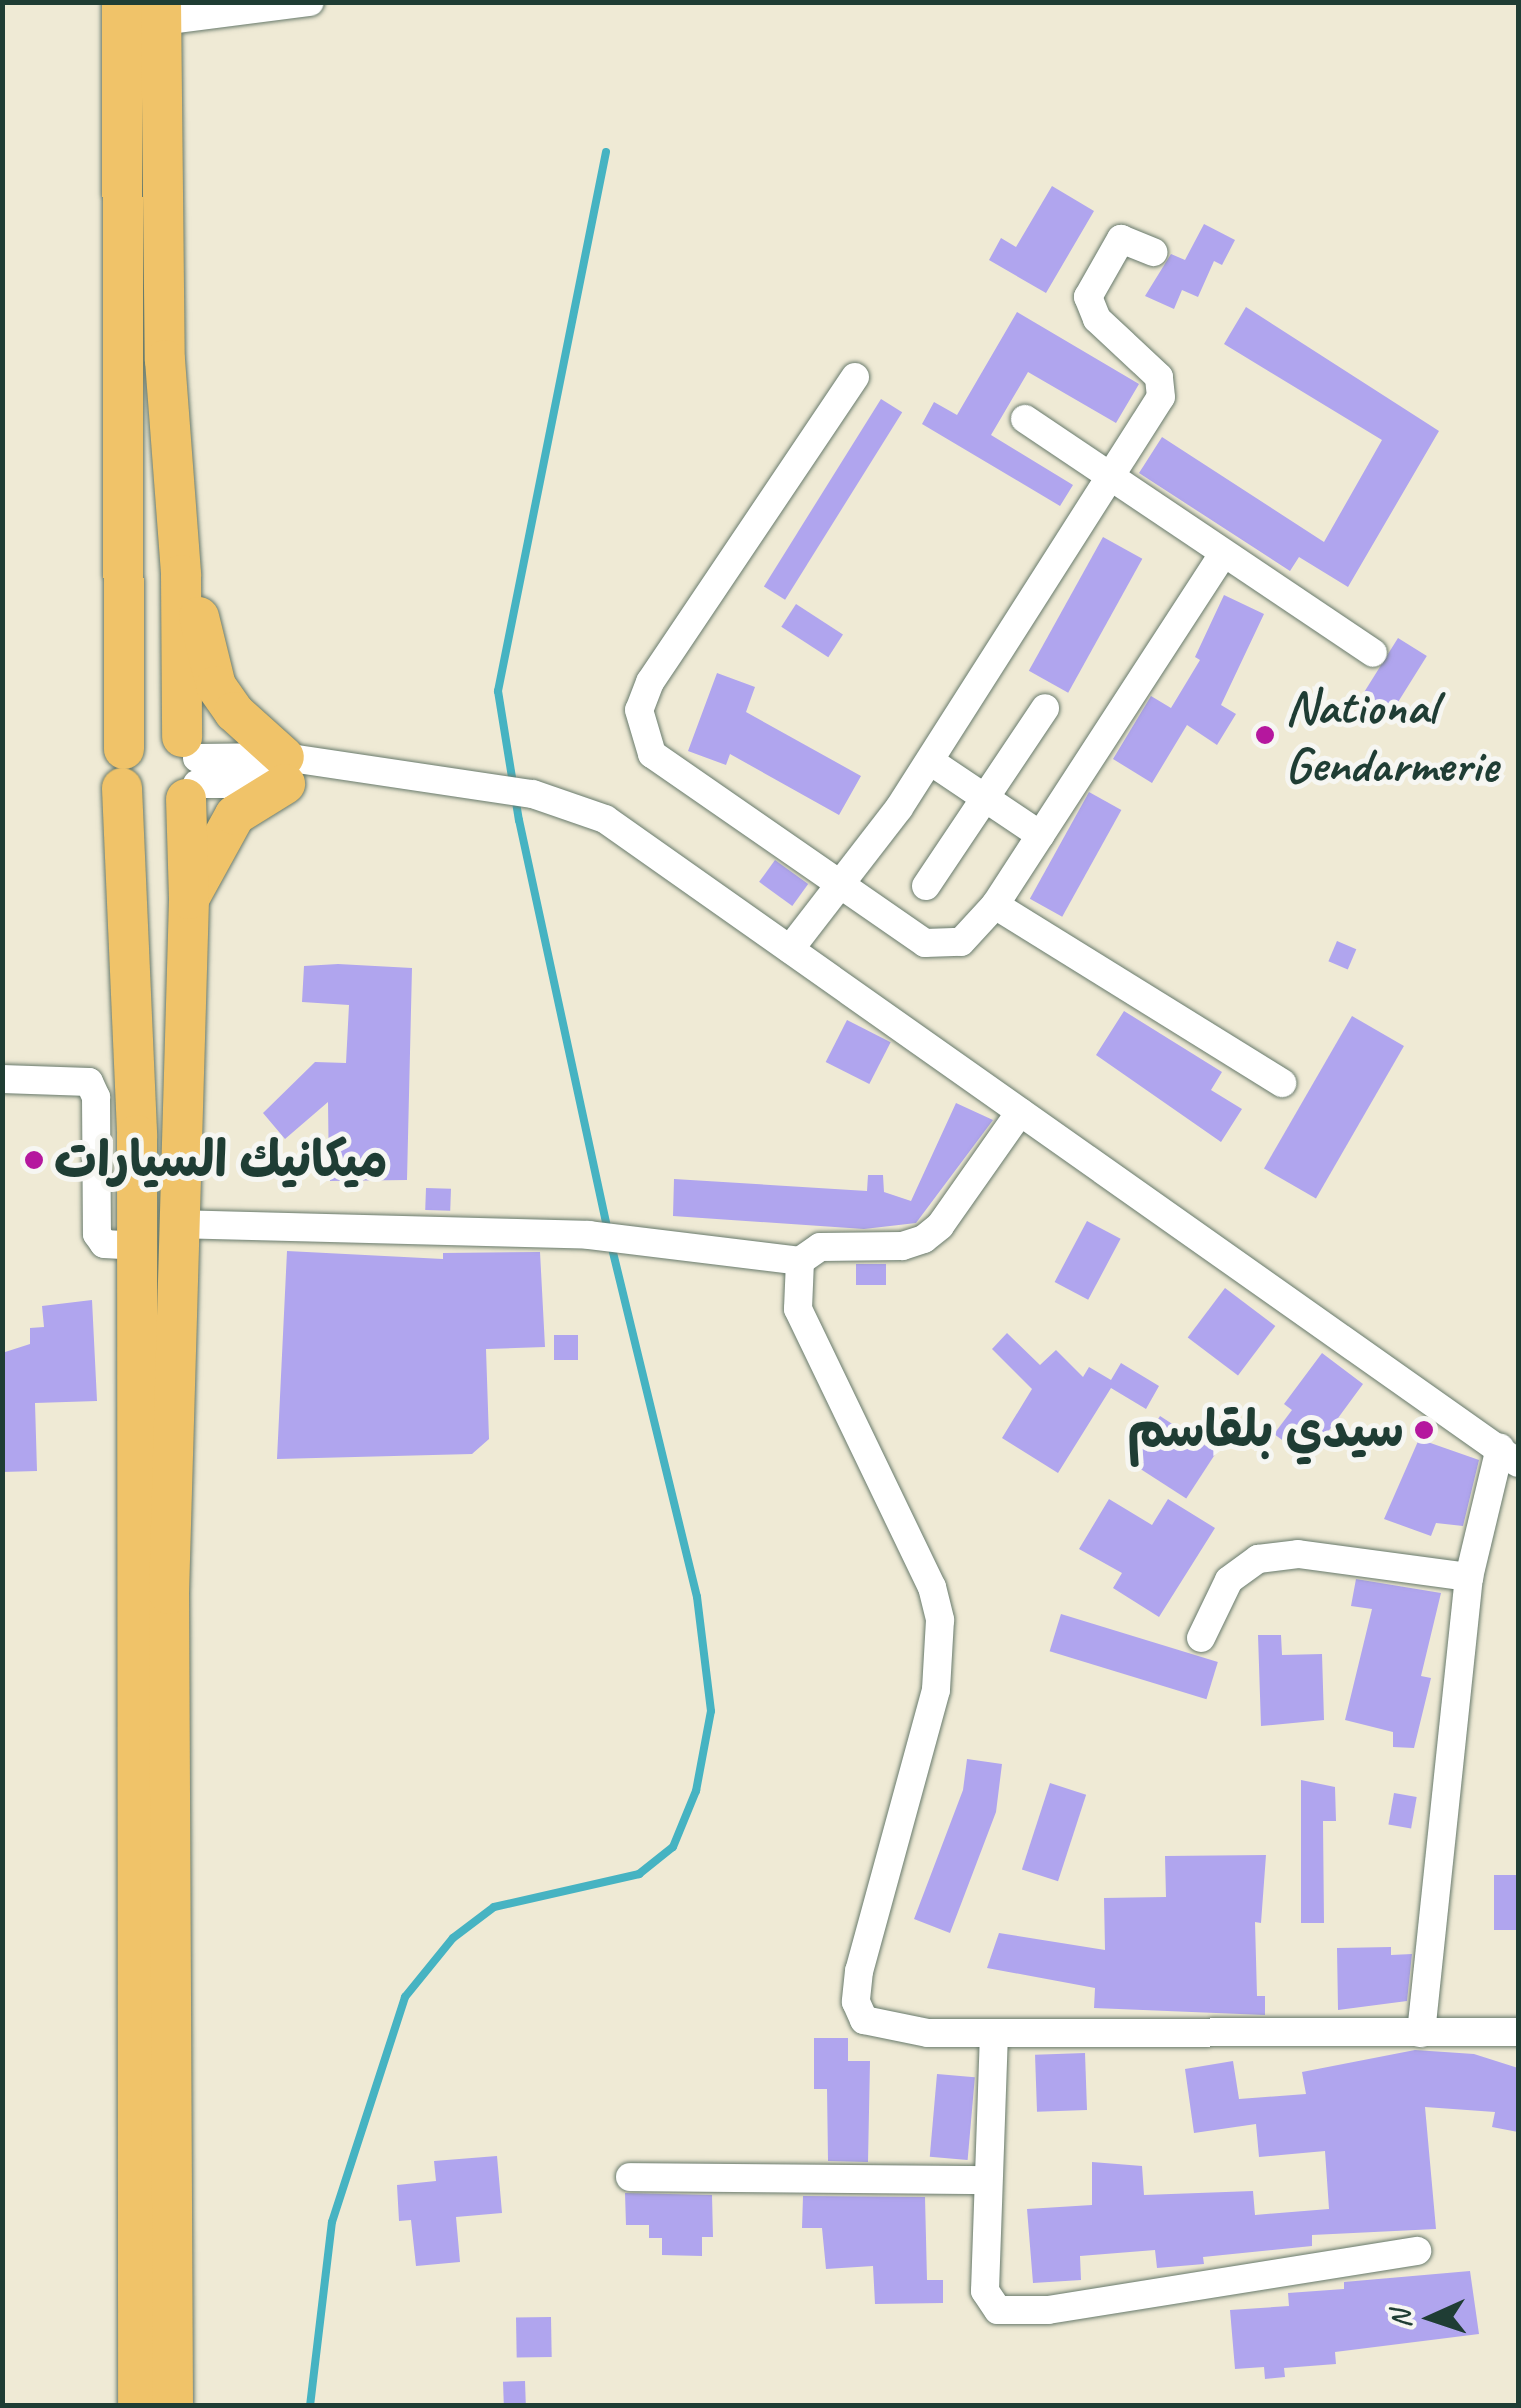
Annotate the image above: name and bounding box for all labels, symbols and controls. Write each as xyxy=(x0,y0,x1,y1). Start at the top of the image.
place label: National Gendarmerie xyxy=(1285,676,1498,794)
marker: National Gendarmerie xyxy=(1254,724,1276,746)
place label: ميكانيك السيارات xyxy=(54,1130,388,1190)
marker: ميكانيك السيارات xyxy=(23,1149,45,1171)
place label: سيدي بلقاسم xyxy=(1127,1400,1404,1460)
marker: سيدي بلقاسم xyxy=(1413,1419,1435,1441)
north arrow xyxy=(1381,2268,1481,2368)
text: N xyxy=(1383,2310,1418,2329)

